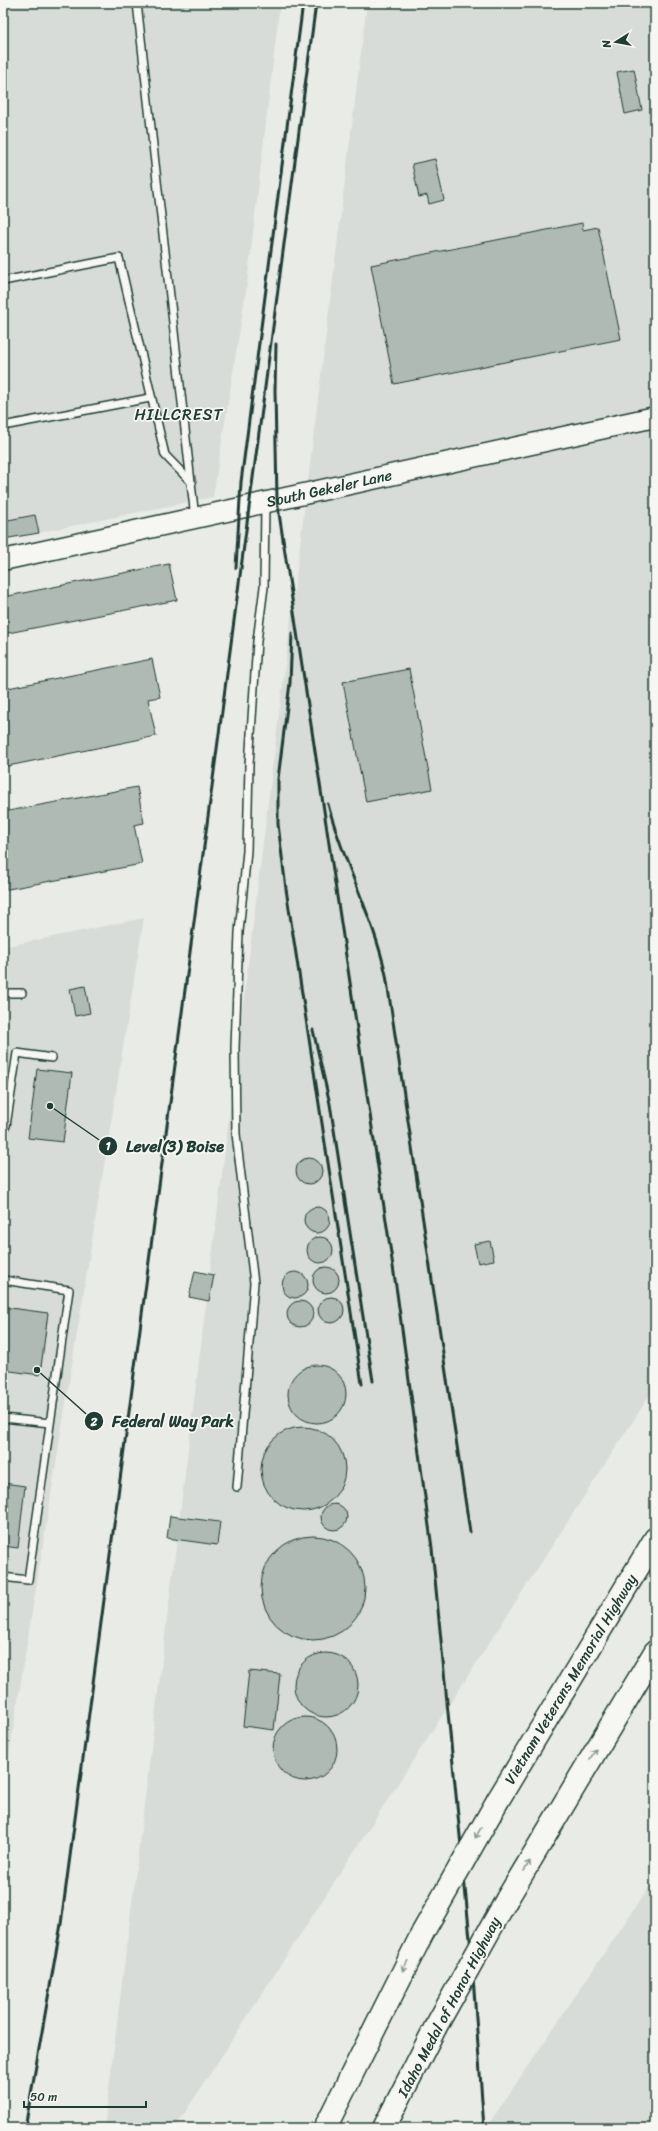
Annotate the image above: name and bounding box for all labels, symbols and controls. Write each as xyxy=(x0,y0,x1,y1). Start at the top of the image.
north arrow xyxy=(596,22,636,62)
text: N xyxy=(597,38,617,50)
district label: HILLCREST xyxy=(135,400,224,429)
street label: South Gekeler Lane xyxy=(264,462,395,515)
callout: Level(3) Boise xyxy=(98,1132,232,1160)
text: Level(3) Boise xyxy=(126,1132,224,1161)
text: 1 xyxy=(105,1135,111,1157)
callout: Federal Way Park xyxy=(84,1407,242,1435)
text: Federal Way Park xyxy=(111,1407,235,1436)
text: 2 xyxy=(90,1411,98,1433)
street label: Vietnam Veterans Memorial Highway xyxy=(497,1569,644,1789)
one-way arrow xyxy=(589,1748,597,1760)
one-way arrow xyxy=(474,1827,482,1839)
one-way arrow xyxy=(523,1860,531,1872)
street label: Idaho Medal of Honor Highway xyxy=(390,1912,508,2103)
one-way arrow xyxy=(401,1960,409,1972)
scale bar xyxy=(24,2083,146,2109)
text: 50 m xyxy=(30,2086,57,2108)

